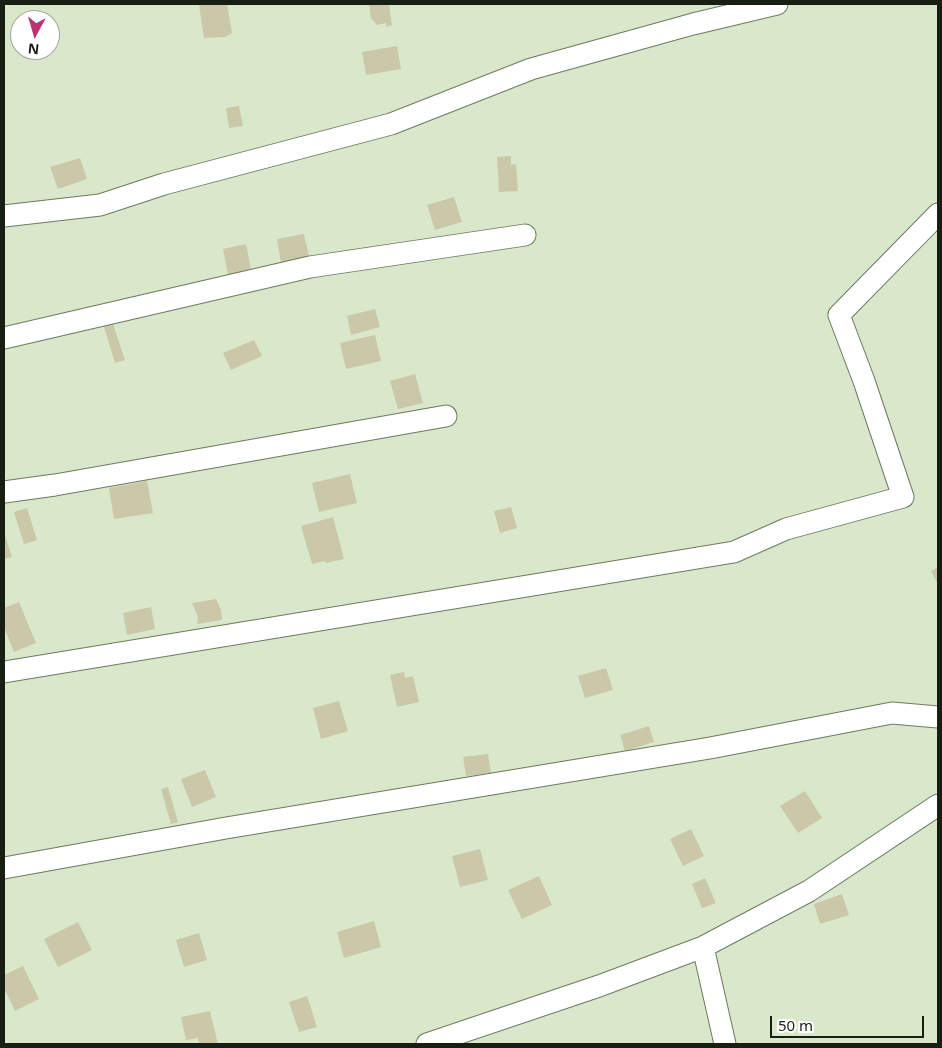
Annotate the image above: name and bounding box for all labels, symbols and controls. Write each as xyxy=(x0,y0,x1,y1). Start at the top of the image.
north arrow xyxy=(10,10,60,60)
text: N xyxy=(27,39,40,59)
scale bar xyxy=(772,1006,926,1038)
text: 50 m xyxy=(778,1015,813,1035)

